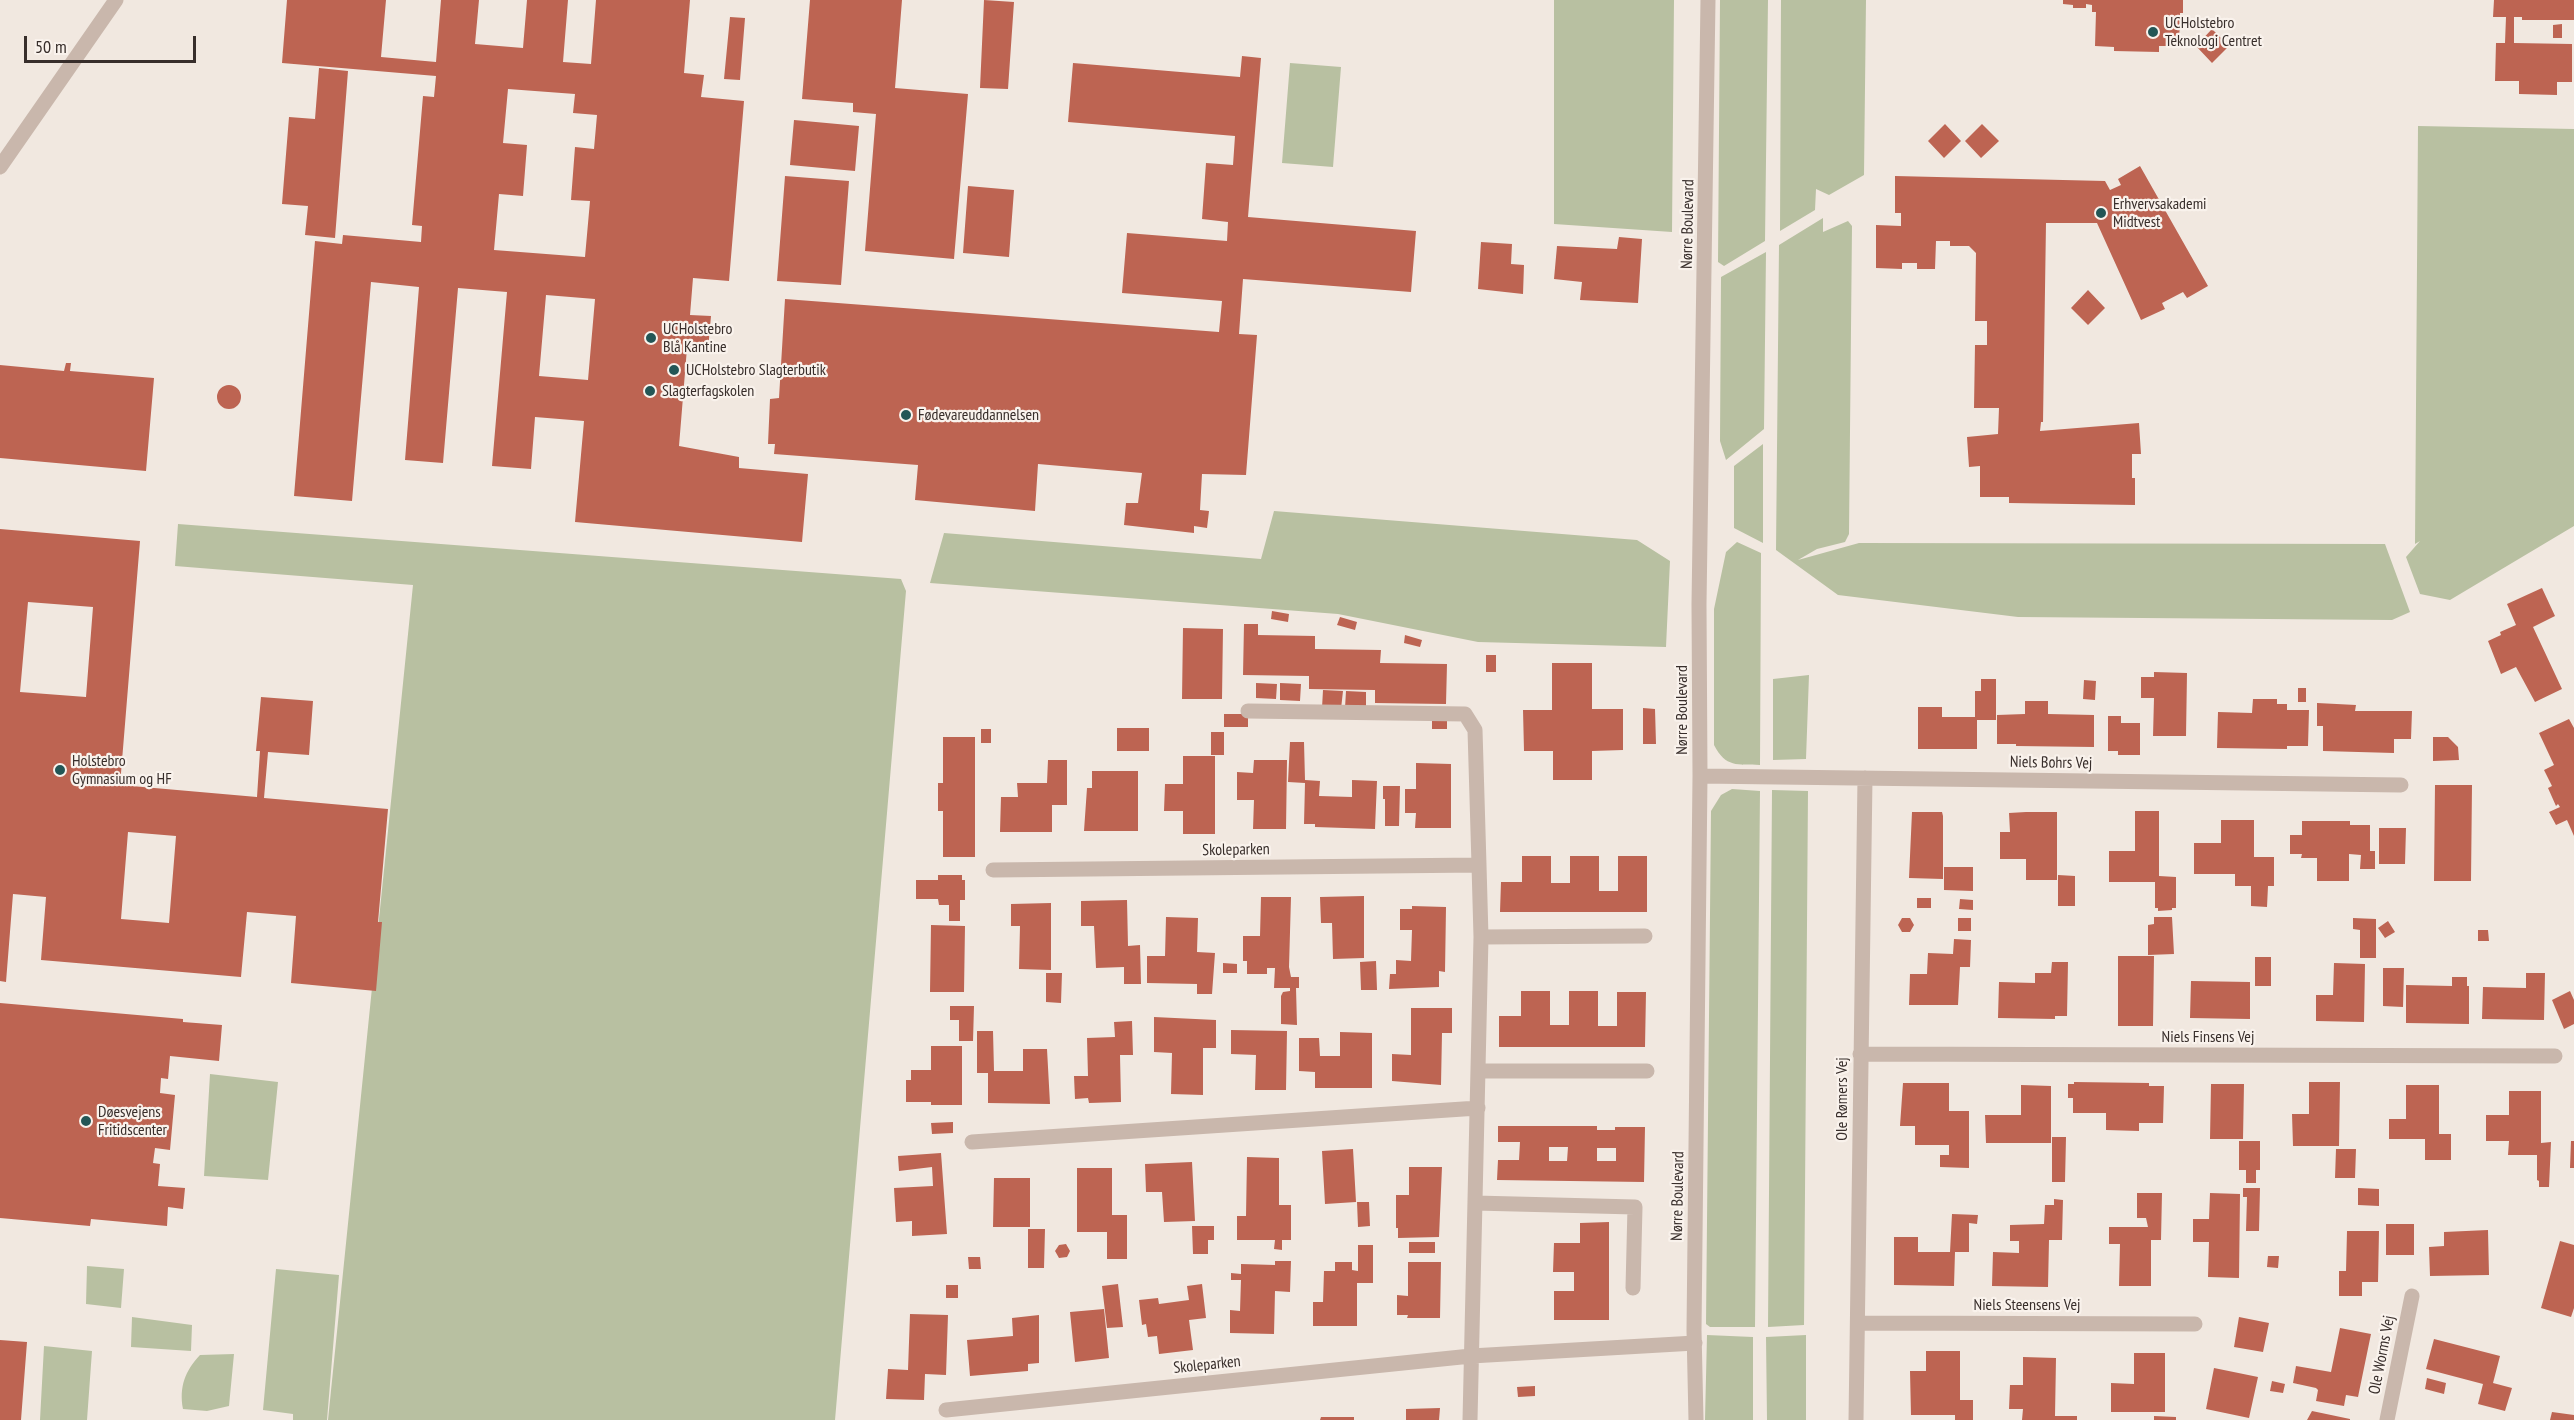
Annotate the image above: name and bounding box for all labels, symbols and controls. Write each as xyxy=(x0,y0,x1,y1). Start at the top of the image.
place label: UCHolstebro Teknologi Centret xyxy=(2165,13,2262,51)
scale bar xyxy=(27,24,200,62)
marker: UCHolstebro Teknologi Centret xyxy=(2146,25,2160,39)
text: 50 m xyxy=(35,35,67,58)
street label: Nørre Boulevard xyxy=(1678,179,1698,269)
place label: Erhvervsakademi Midtvest xyxy=(2113,194,2207,232)
marker: Erhvervsakademi Midtvest xyxy=(2094,206,2108,220)
place label: UCHolstebro Blå Kantine xyxy=(663,319,732,357)
marker: UCHolstebro Blå Kantine xyxy=(644,331,658,345)
place label: UCHolstebro Slagterbutik xyxy=(686,360,826,380)
marker: UCHolstebro Slagterbutik xyxy=(667,363,681,377)
place label: Slagterfagskolen xyxy=(662,381,754,401)
marker: Slagterfagskolen xyxy=(643,384,657,398)
place label: Fødevareuddannelsen xyxy=(918,405,1039,425)
marker: Fødevareuddannelsen xyxy=(899,408,913,422)
street label: Nørre Boulevard xyxy=(1672,665,1692,755)
place label: Holstebro Gymnasium og HF xyxy=(72,751,172,789)
street label: Niels Bohrs Vej xyxy=(2010,753,2092,773)
marker: Holstebro Gymnasium og HF xyxy=(53,763,67,777)
street label: Skoleparken xyxy=(1202,840,1270,860)
street label: Niels Finsens Vej xyxy=(2162,1027,2254,1047)
street label: Ole Rømers Vej xyxy=(1832,1057,1852,1141)
place label: Døesvejens Fritidscenter xyxy=(98,1102,167,1140)
marker: Døesvejens Fritidscenter xyxy=(79,1114,93,1128)
street label: Nørre Boulevard xyxy=(1668,1151,1688,1241)
street label: Niels Steensens Vej xyxy=(1974,1295,2080,1315)
street label: Ole Worms Vej xyxy=(2365,1314,2399,1396)
street label: Skoleparken xyxy=(1172,1352,1242,1378)

